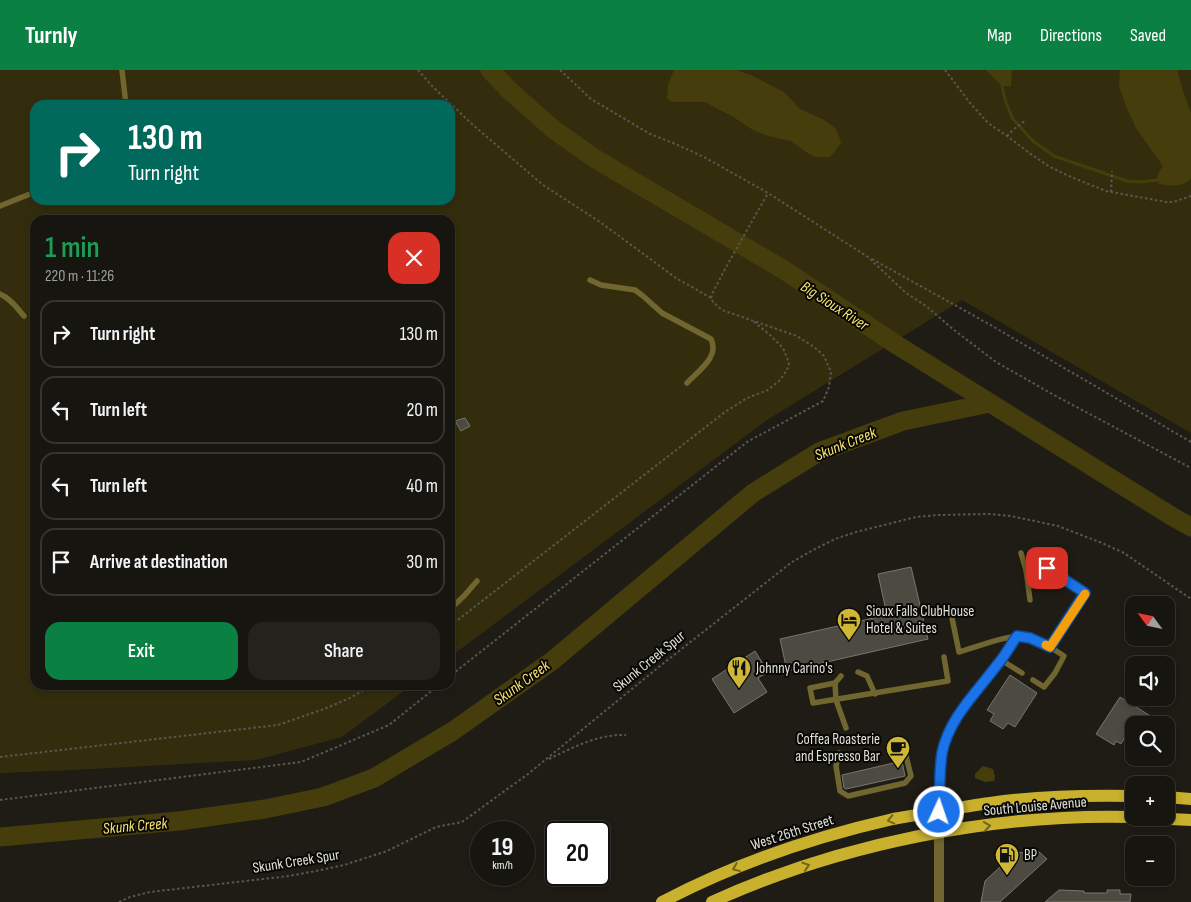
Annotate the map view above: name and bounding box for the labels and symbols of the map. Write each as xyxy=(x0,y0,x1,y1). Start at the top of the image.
water label: Big Sioux River xyxy=(797,277,872,335)
water label: Skunk Creek xyxy=(812,423,880,465)
pin xyxy=(1026,547,1068,589)
north arrow xyxy=(1125,596,1175,646)
place label: Sioux Falls ClubHouse Hotel & Suites xyxy=(866,602,974,638)
hotel icon: Sioux Falls ClubHouse Hotel & Suites xyxy=(836,607,862,641)
street label: Skunk Creek Spur xyxy=(609,626,690,696)
restaurant icon: Johnny Carino's xyxy=(726,655,752,689)
water label: Skunk Creek xyxy=(490,656,554,710)
place label: Johnny Carino's xyxy=(755,659,833,678)
place label: Coffea Roasterie and Espresso Bar xyxy=(795,730,881,766)
cafe icon: Coffea Roasterie and Espresso Bar xyxy=(885,735,911,769)
position arrow xyxy=(912,785,964,837)
street label: South Louise Avenue xyxy=(983,793,1087,820)
street label: West 26th Street xyxy=(748,810,836,855)
water label: Skunk Creek xyxy=(102,814,169,839)
one-way arrow xyxy=(887,814,896,825)
speed limit sign: 20 xyxy=(545,821,610,886)
one-way arrow xyxy=(983,821,991,832)
fuel station icon: BP xyxy=(994,842,1020,876)
street label: Skunk Creek Spur xyxy=(251,845,342,878)
place label: BP xyxy=(1024,846,1037,865)
one-way arrow xyxy=(801,861,810,871)
one-way arrow xyxy=(733,863,741,873)

